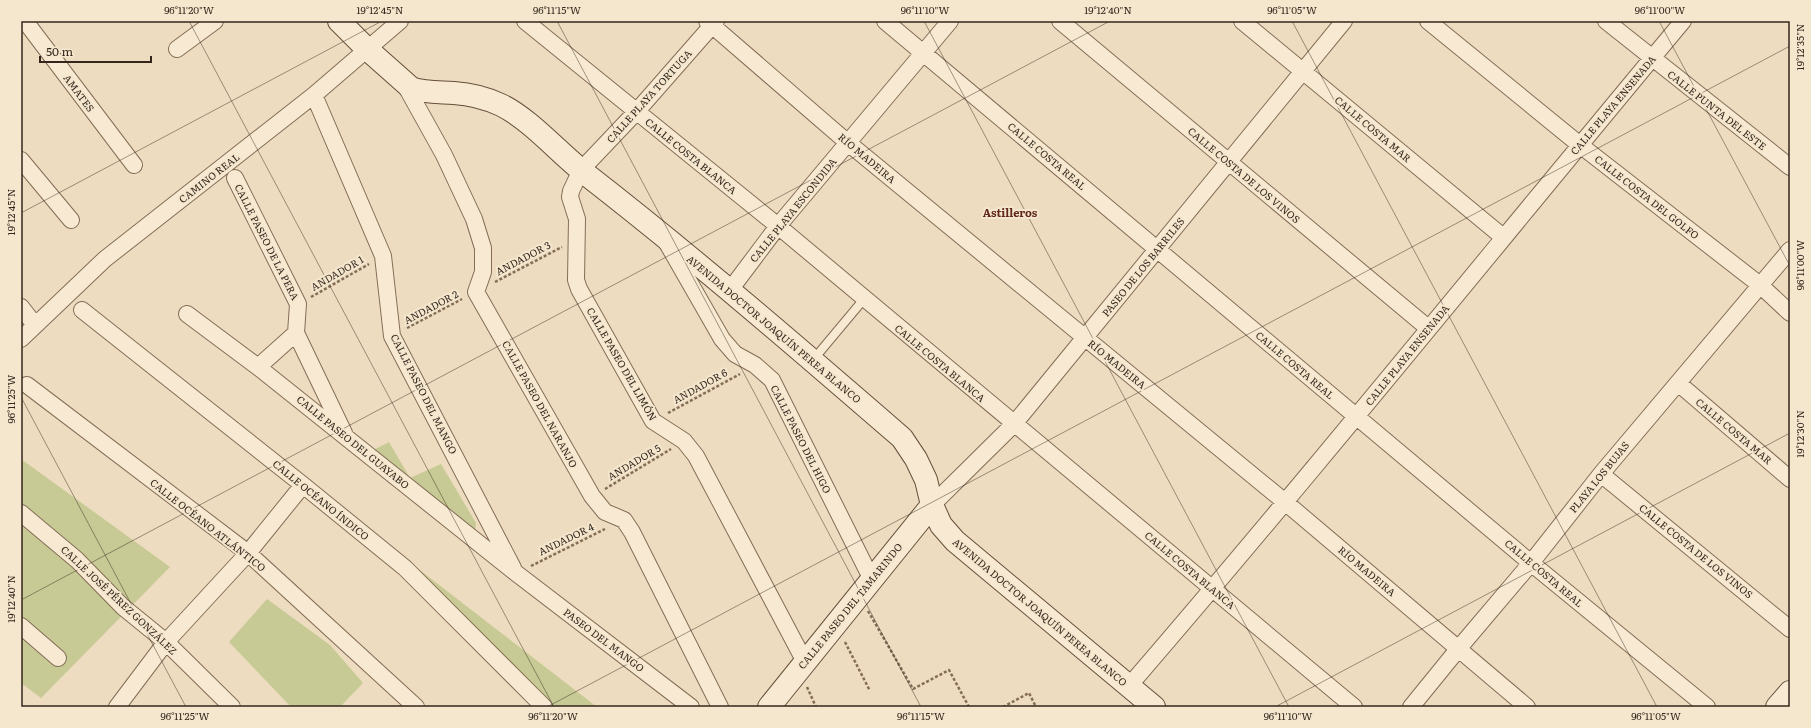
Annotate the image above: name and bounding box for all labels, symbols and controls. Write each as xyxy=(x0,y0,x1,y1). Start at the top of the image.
text: 96°11'20"W xyxy=(164,2,214,17)
text: 19°12'45"N xyxy=(357,2,403,17)
text: 96°11'15"W xyxy=(533,2,581,17)
text: 96°11'10"W xyxy=(901,2,949,17)
text: 19°12'40"N xyxy=(1084,2,1132,17)
text: 96°11'05"W xyxy=(1267,2,1317,17)
text: 96°11'00"W xyxy=(1635,2,1685,17)
text: 19°12'35"N xyxy=(1792,24,1807,70)
scale bar xyxy=(40,38,151,64)
text: 50 m xyxy=(46,42,73,60)
street label: CALLE PLAYA TORTUGA xyxy=(603,45,695,146)
street label: CALLE PLAYA ENSENADA xyxy=(1566,51,1659,158)
street label: CALLE PUNTA DEL ESTE xyxy=(1665,66,1770,153)
street label: AMATES xyxy=(60,71,98,115)
street label: CALLE COSTA MAR xyxy=(1332,92,1415,165)
street label: CALLE COSTA BLANCA xyxy=(642,114,741,198)
street label: CALLE COSTA REAL xyxy=(1005,118,1090,193)
street label: CALLE COSTA DE LOS VINOS xyxy=(1185,123,1304,226)
street label: RÍO MADEIRA xyxy=(835,129,900,187)
street label: CAMINO REAL xyxy=(175,149,242,206)
street label: CALLE COSTA DEL GOLFO xyxy=(1592,151,1703,242)
street label: CALLE PLAYA ESCONDIDA xyxy=(746,154,840,265)
street label: CALLE PASEO DE LA PERA xyxy=(232,181,304,303)
text: 19°12'45"N xyxy=(3,189,18,235)
district label: Astilleros xyxy=(983,204,1038,220)
street label: PASEO DE LOS BARRILES xyxy=(1098,214,1187,319)
street label: ANDADOR 3 xyxy=(493,237,553,278)
text: 96°11'00"W xyxy=(1792,240,1807,290)
street label: ANDADOR 1 xyxy=(308,251,366,294)
street label: AVENIDA DOCTOR JOAQUÍN PEREA BLANCO xyxy=(684,251,865,406)
street label: ANDADOR 2 xyxy=(401,286,461,327)
street label: CALLE PLAYA ENSENADA xyxy=(1361,300,1453,408)
street label: CALLE PASEO DEL LIMÓN xyxy=(584,304,661,423)
street label: CALLE COSTA BLANCA xyxy=(892,320,989,405)
street label: CALLE COSTA REAL xyxy=(1253,327,1338,402)
street label: CALLE PASEO DEL MANGO xyxy=(388,331,462,457)
street label: RÍO MADEIRA xyxy=(1085,335,1150,392)
street label: CALLE PASEO DEL NARANJO xyxy=(499,337,582,470)
street label: ANDADOR 6 xyxy=(670,364,730,407)
text: 96°11'25"W xyxy=(3,374,18,424)
street label: CALLE PASEO DEL HIGO xyxy=(768,382,836,496)
street label: CALLE PASEO DEL GUAYABO xyxy=(294,391,413,492)
street label: CALLE COSTA MAR xyxy=(1693,394,1776,467)
text: 19°12'30"N xyxy=(1792,410,1807,458)
street label: PLAYA LOS BUJAS xyxy=(1565,438,1632,516)
street label: ANDADOR 5 xyxy=(604,440,663,483)
street label: CALLE OCÉANO ÍNDICO xyxy=(270,456,373,543)
street label: CALLE OCÉANO ATLÁNTICO xyxy=(147,475,270,575)
street label: CALLE COSTA DE LOS VINOS xyxy=(1636,500,1756,601)
street label: ANDADOR 4 xyxy=(535,518,597,558)
street label: CALLE COSTA BLANCA xyxy=(1142,527,1239,612)
street label: AVENIDA DOCTOR JOAQUÍN PEREA BLANCO xyxy=(950,534,1131,689)
street label: CALLE COSTA REAL xyxy=(1502,535,1587,610)
street label: CALLE PASEO DEL TAMARINDO xyxy=(794,539,906,672)
street label: CALLE JOSÉ PÉREZ GONZÁLEZ xyxy=(58,542,181,658)
street label: RÍO MADEIRA xyxy=(1335,542,1400,600)
text: 19°12'40"N xyxy=(3,575,18,623)
street label: PASEO DEL MANGO xyxy=(561,604,648,675)
text: 96°11'25"W xyxy=(160,708,210,723)
text: 96°11'20"W xyxy=(528,708,578,723)
text: 96°11'15"W xyxy=(897,708,945,723)
text: 96°11'10"W xyxy=(1264,708,1312,723)
text: 96°11'05"W xyxy=(1631,708,1681,723)

